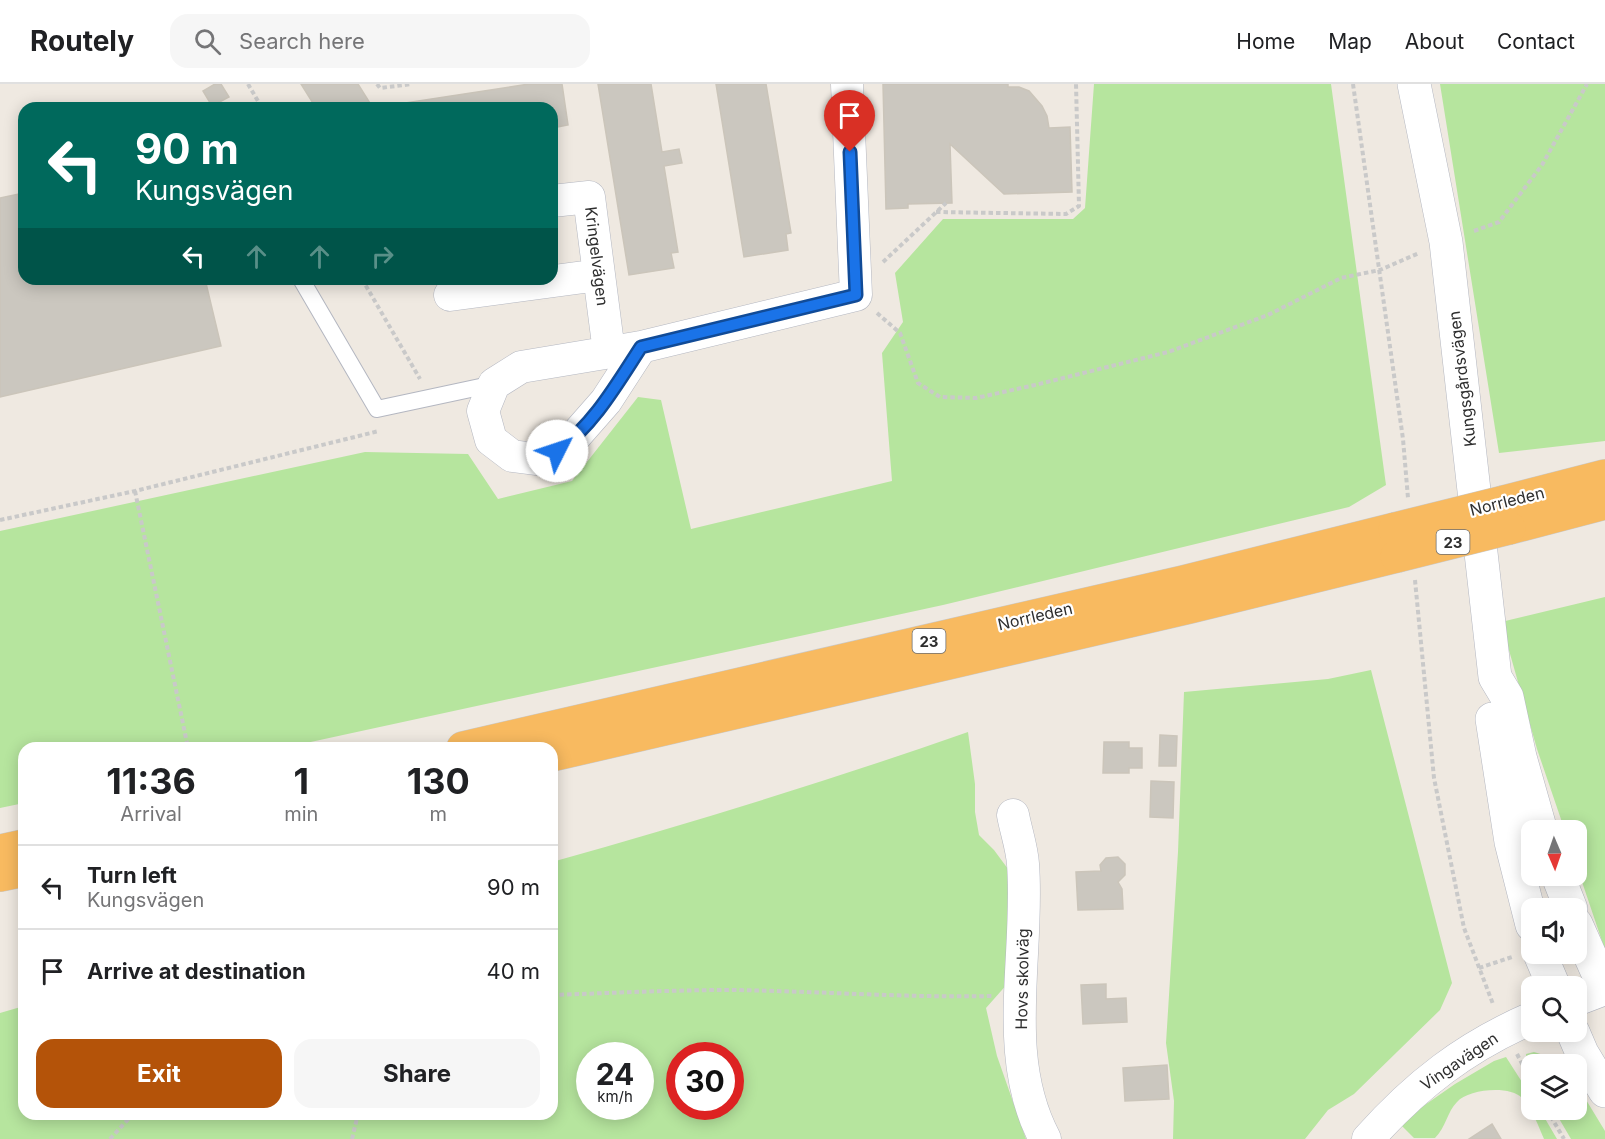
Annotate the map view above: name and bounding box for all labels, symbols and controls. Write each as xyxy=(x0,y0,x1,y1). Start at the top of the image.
search box xyxy=(170,14,590,68)
text: Routely xyxy=(30,24,134,58)
icon: search xyxy=(191,25,224,58)
text: Search here xyxy=(239,28,365,54)
text: Home xyxy=(1236,29,1295,54)
text: Map xyxy=(1328,29,1372,54)
text: About xyxy=(1405,29,1464,54)
text: Contact xyxy=(1497,29,1575,54)
pin xyxy=(824,90,875,152)
icon: arrive xyxy=(833,99,866,132)
text: 90 m xyxy=(135,123,239,174)
icon: left xyxy=(36,126,114,204)
text: Kungsvägen xyxy=(135,174,293,207)
street label: Kringelvägen xyxy=(581,205,613,307)
icon: left xyxy=(177,240,210,273)
icon: ahead xyxy=(240,240,273,273)
icon: ahead xyxy=(303,240,336,273)
icon: right xyxy=(366,240,399,273)
street label: Kungsgårdsvägen xyxy=(1444,310,1480,448)
position arrow xyxy=(525,419,589,483)
street label: Norrleden xyxy=(1468,482,1546,520)
road number: 23 xyxy=(1436,530,1470,554)
street label: Norrleden xyxy=(996,598,1074,634)
road number: 23 xyxy=(912,629,946,653)
text: 11:36 xyxy=(106,759,196,803)
text: 1 xyxy=(294,759,309,803)
text: 130 xyxy=(407,759,470,803)
text: Arrival xyxy=(120,802,182,826)
text: min xyxy=(284,802,318,826)
text: m xyxy=(429,802,447,826)
north arrow xyxy=(1521,820,1587,886)
map controls xyxy=(1521,820,1587,1120)
text: Turn left xyxy=(87,862,177,888)
icon: left xyxy=(36,871,69,904)
text: 90 m xyxy=(487,874,540,900)
text: Kungsvägen xyxy=(87,888,204,912)
button: sound xyxy=(1521,898,1587,964)
street label: Hovs skolväg xyxy=(1011,928,1033,1030)
icon: arrive xyxy=(36,955,69,988)
text: Arrive at destination xyxy=(87,958,306,984)
text: 40 m xyxy=(486,958,540,984)
button: search xyxy=(1521,976,1587,1042)
street label: Vingavägen xyxy=(1416,1028,1502,1094)
button: Exit xyxy=(36,1039,282,1108)
button: Share xyxy=(294,1039,540,1108)
speed limit sign: 30 xyxy=(666,1042,744,1120)
button: layers xyxy=(1521,1054,1587,1120)
text: 24 xyxy=(596,1056,634,1092)
text: km/h xyxy=(597,1087,633,1106)

